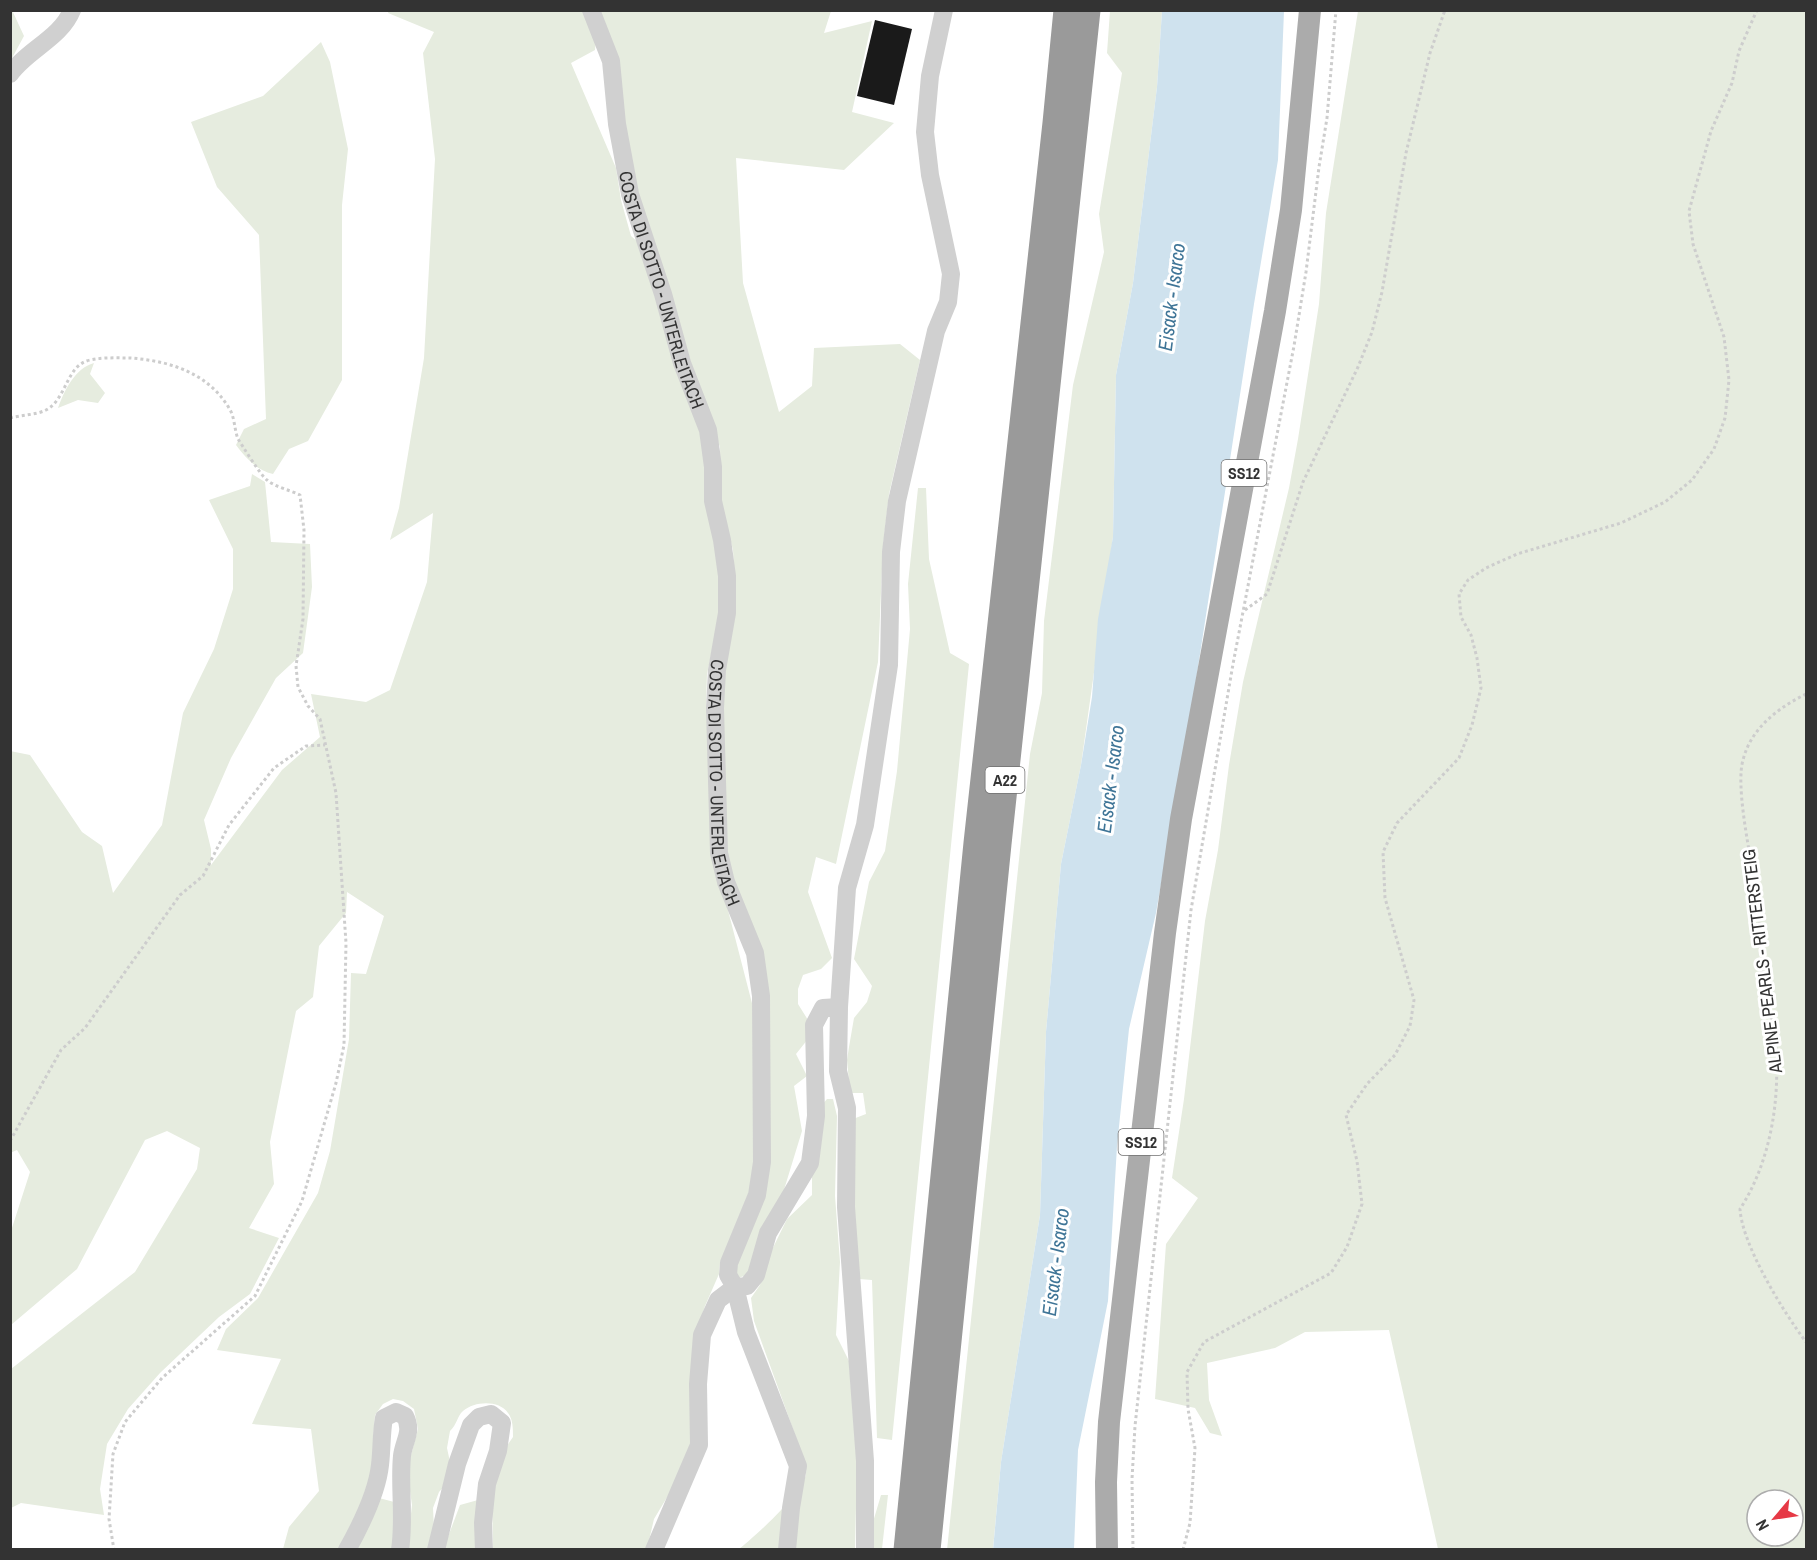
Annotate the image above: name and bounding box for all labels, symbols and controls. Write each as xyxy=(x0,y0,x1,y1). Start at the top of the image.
street label: COSTA DI SOTTO - UNTERLEITACH xyxy=(613,169,711,412)
water label: Eisack - Isarco xyxy=(1151,242,1191,352)
road number: SS12 xyxy=(1222,460,1266,486)
street label: COSTA DI SOTTO - UNTERLEITACH xyxy=(702,657,747,909)
water label: Eisack - Isarco xyxy=(1090,724,1130,834)
road number: A22 xyxy=(986,767,1024,793)
street label: ALPINE PEARLS - RITTERSTEIG xyxy=(1736,848,1788,1075)
road number: SS12 xyxy=(1118,1129,1164,1155)
water label: Eisack - Isarco xyxy=(1035,1207,1075,1317)
north arrow xyxy=(1745,1488,1805,1548)
text: N xyxy=(1750,1516,1774,1535)

